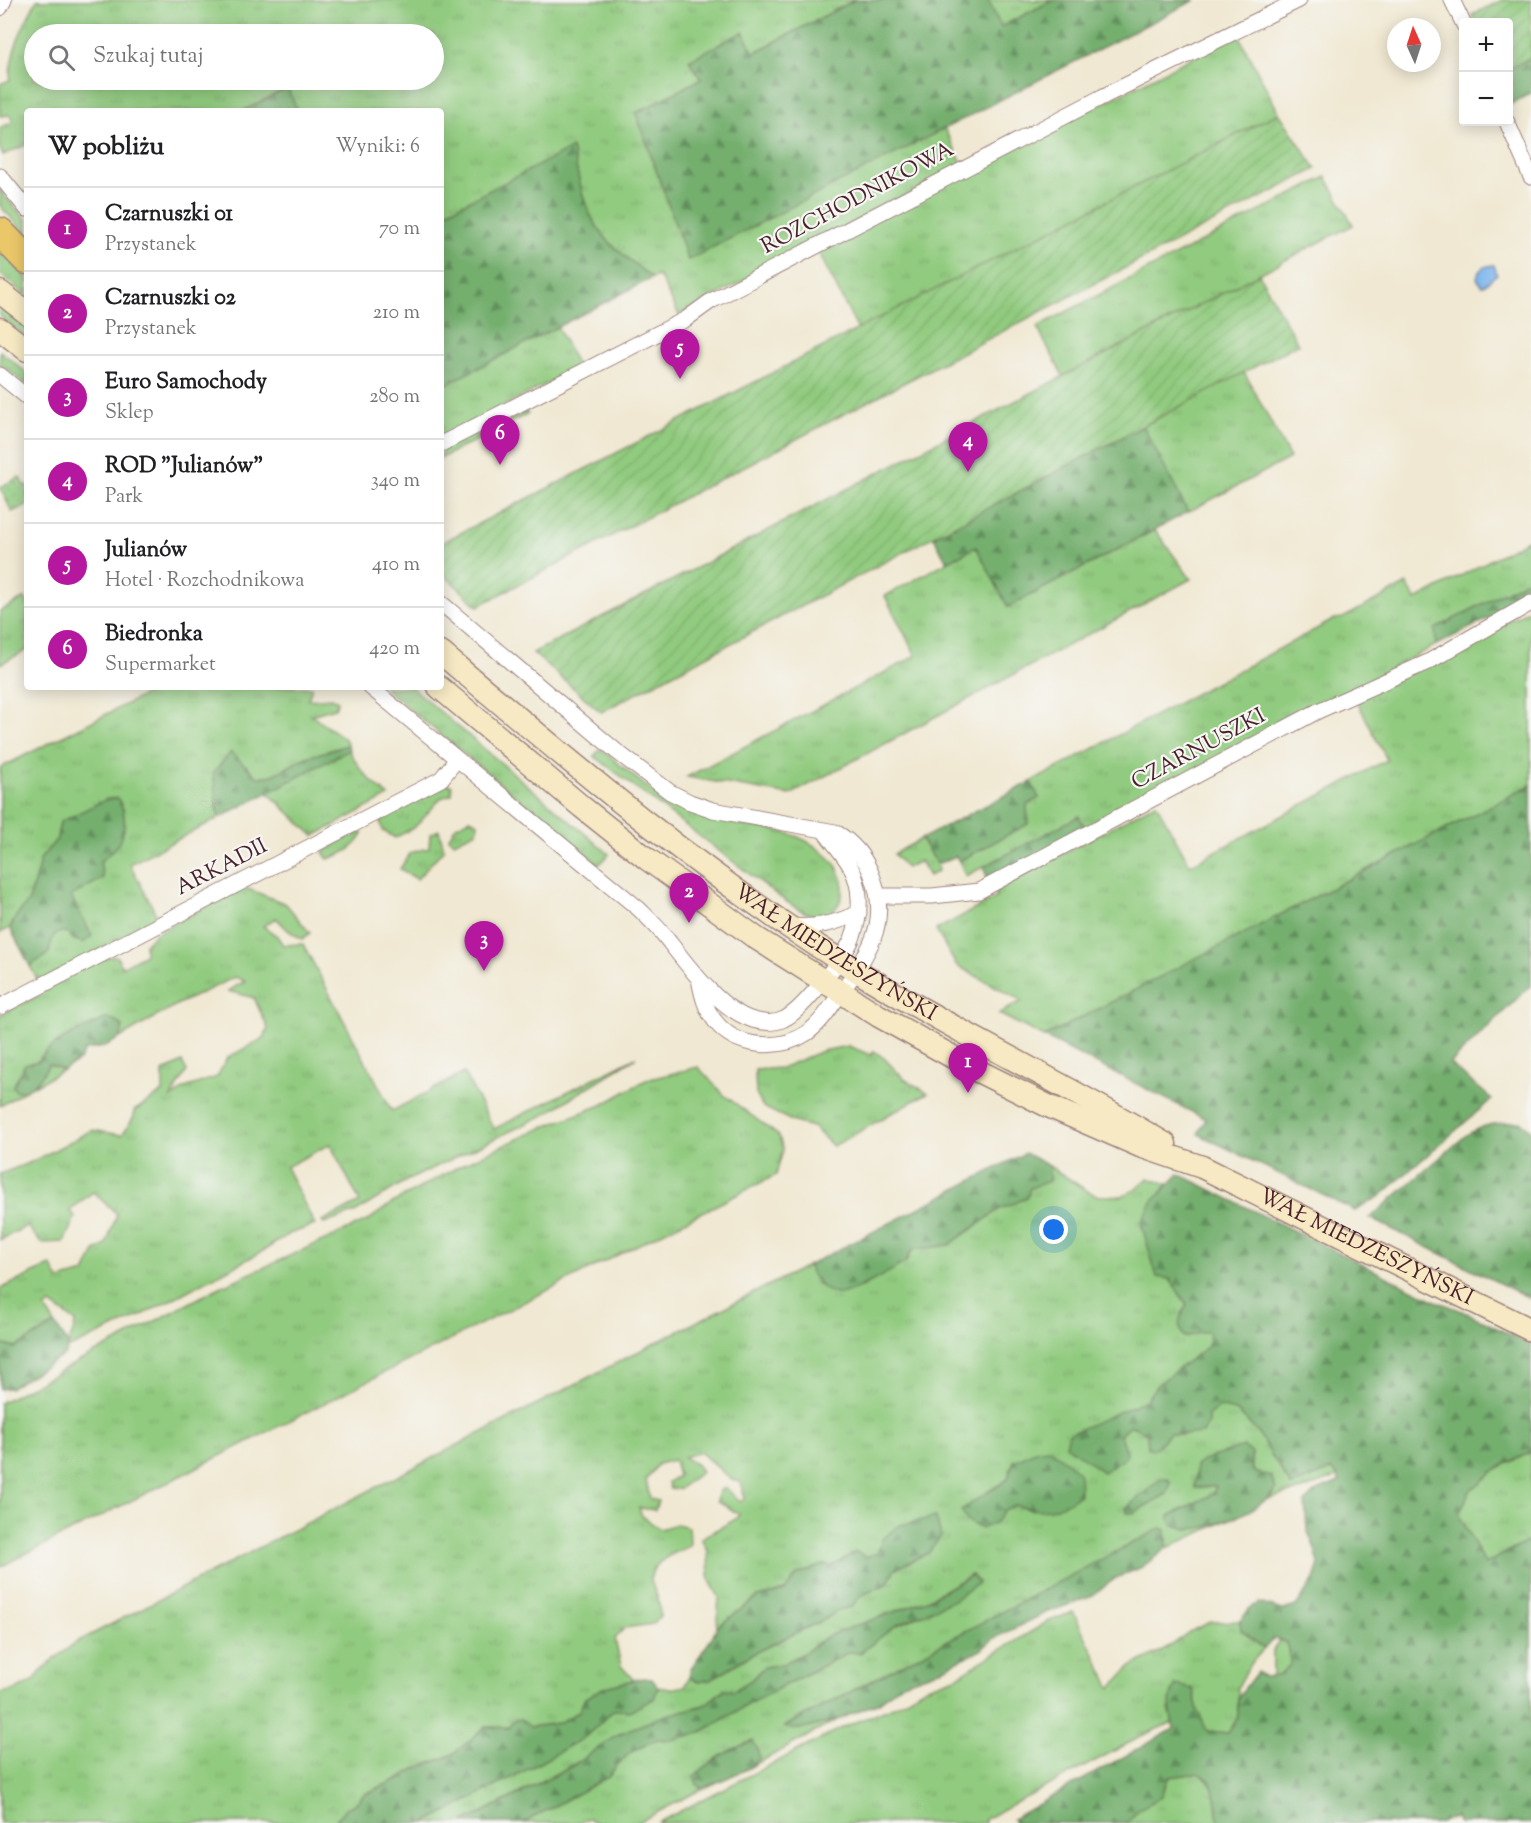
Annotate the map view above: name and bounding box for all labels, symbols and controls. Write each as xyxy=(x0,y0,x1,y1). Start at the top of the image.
north arrow xyxy=(1387,18,1441,72)
map controls xyxy=(1459,18,1513,126)
button: + xyxy=(1459,18,1513,72)
search box xyxy=(24,24,444,90)
icon: search xyxy=(45,41,78,74)
text: Szukaj tutaj xyxy=(93,41,204,73)
button: − xyxy=(1459,72,1513,126)
text: W pobliżu xyxy=(48,129,164,166)
text: Wyniki: 6 xyxy=(336,133,420,162)
street label: ROZCHODNIKOWA xyxy=(756,134,960,263)
text: Czarnuszki 01 xyxy=(105,199,233,231)
text: 1 xyxy=(64,215,71,244)
text: 70 m xyxy=(379,215,420,244)
text: Przystanek xyxy=(105,231,197,260)
text: Czarnuszki 02 xyxy=(105,283,236,315)
text: 2 xyxy=(63,299,72,328)
text: 210 m xyxy=(373,299,420,328)
text: Przystanek xyxy=(105,315,197,344)
pin: 5 xyxy=(660,330,700,379)
text: Euro Samochody xyxy=(105,367,267,399)
text: 3 xyxy=(63,383,72,412)
text: 280 m xyxy=(369,383,420,412)
text: Sklep xyxy=(105,399,154,428)
pin: 6 xyxy=(480,416,520,465)
pin: 4 xyxy=(948,422,988,472)
text: ROD "Julianów" xyxy=(105,451,263,483)
text: 4 xyxy=(62,467,73,496)
text: 340 m xyxy=(371,467,420,496)
text: Park xyxy=(105,483,143,512)
text: Julianów xyxy=(105,535,187,567)
text: 5 xyxy=(64,551,71,580)
text: 410 m xyxy=(372,551,420,580)
text: Hotel · Rozchodnikowa xyxy=(105,567,304,596)
text: Biedronka xyxy=(105,619,203,651)
text: 6 xyxy=(63,635,72,664)
text: 420 m xyxy=(369,635,420,664)
text: Supermarket xyxy=(105,651,216,680)
street label: CZARNUSZKI xyxy=(1126,701,1272,799)
street label: ARKADII xyxy=(170,831,274,905)
pin: 2 xyxy=(670,874,708,923)
street label: WAŁ MIEDZESZYŃSKI xyxy=(726,877,942,1030)
pin: 3 xyxy=(464,922,504,971)
pin: 1 xyxy=(948,1044,988,1093)
street label: WAŁ MIEDZESZYŃSKI xyxy=(1253,1181,1478,1315)
your location xyxy=(1039,1215,1068,1244)

